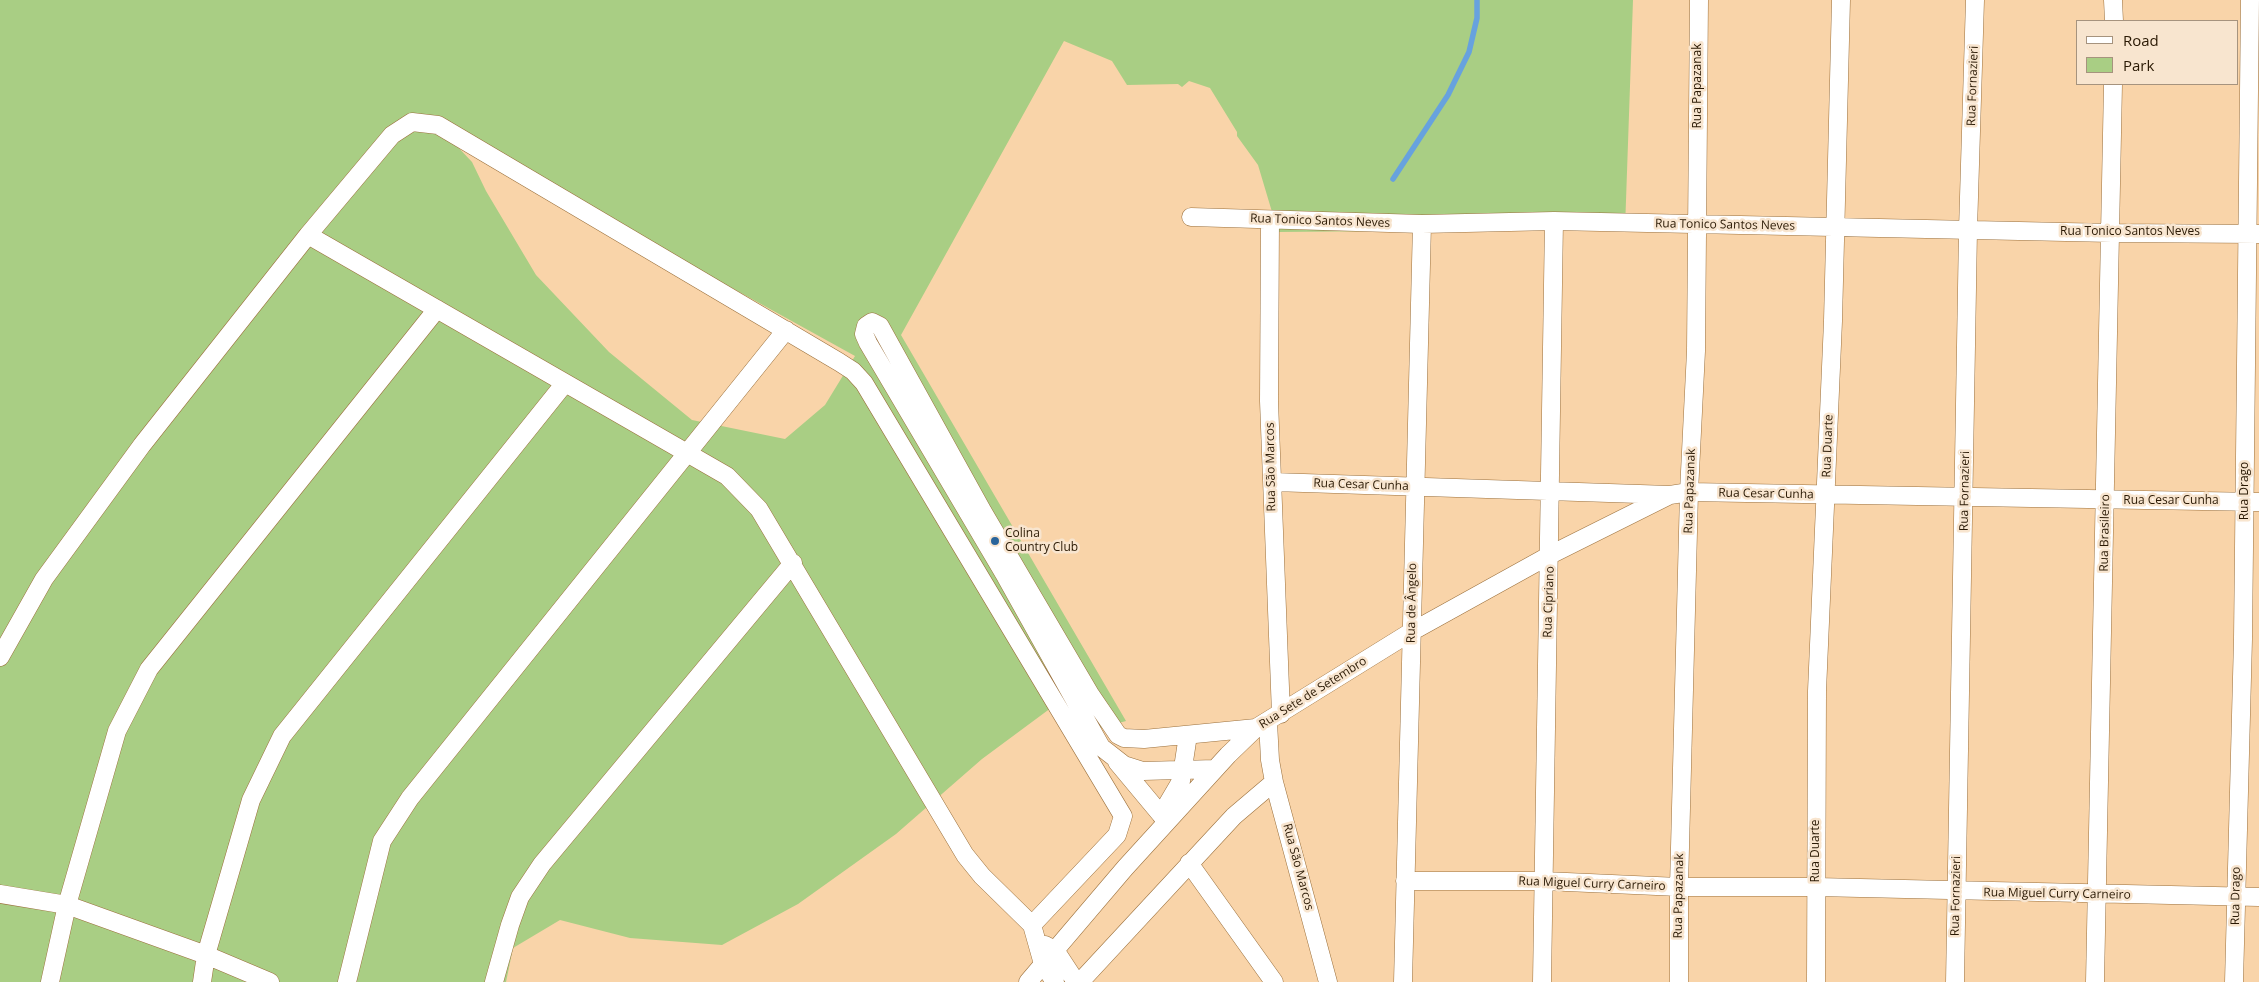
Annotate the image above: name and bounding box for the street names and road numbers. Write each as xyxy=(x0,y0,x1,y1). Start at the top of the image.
street label: Rua Papazanak xyxy=(1691,43,1705,129)
street label: Rua Fornazieri xyxy=(1964,46,1982,126)
street label: Rua Tonico Santos Neves xyxy=(1250,211,1390,231)
street label: Rua Tonico Santos Neves xyxy=(1655,217,1795,233)
street label: Rua Tonico Santos Neves xyxy=(2060,225,2200,239)
street label: Rua Duarte xyxy=(1820,414,1836,478)
street label: Rua São Marcos xyxy=(1263,422,1279,512)
street label: Rua Papazanak xyxy=(1681,448,1699,534)
street label: Rua Fornazieri xyxy=(1957,451,1973,531)
street label: Rua Drago xyxy=(2238,462,2252,520)
street label: Rua Cesar Cunha xyxy=(1313,476,1409,494)
street label: Rua Cesar Cunha xyxy=(1718,486,1814,502)
street label: Rua Brasileiro xyxy=(2097,494,2113,572)
street label: Rua Cesar Cunha xyxy=(2123,494,2219,508)
street label: Rua de Ângelo xyxy=(1404,563,1420,643)
street label: Rua Cipriano xyxy=(1541,566,1557,638)
street label: Rua Sete de Setembro xyxy=(1257,654,1369,732)
street label: Rua Duarte xyxy=(1809,819,1823,883)
street label: Rua São Marcos xyxy=(1280,822,1316,912)
street label: Rua Papazanak xyxy=(1671,853,1687,939)
street label: Rua Fornazieri xyxy=(1948,856,1964,936)
street label: Rua Drago xyxy=(2228,867,2244,925)
street label: Rua Miguel Curry Carneiro xyxy=(1518,874,1666,894)
street label: Rua Miguel Curry Carneiro xyxy=(1983,886,2131,902)

